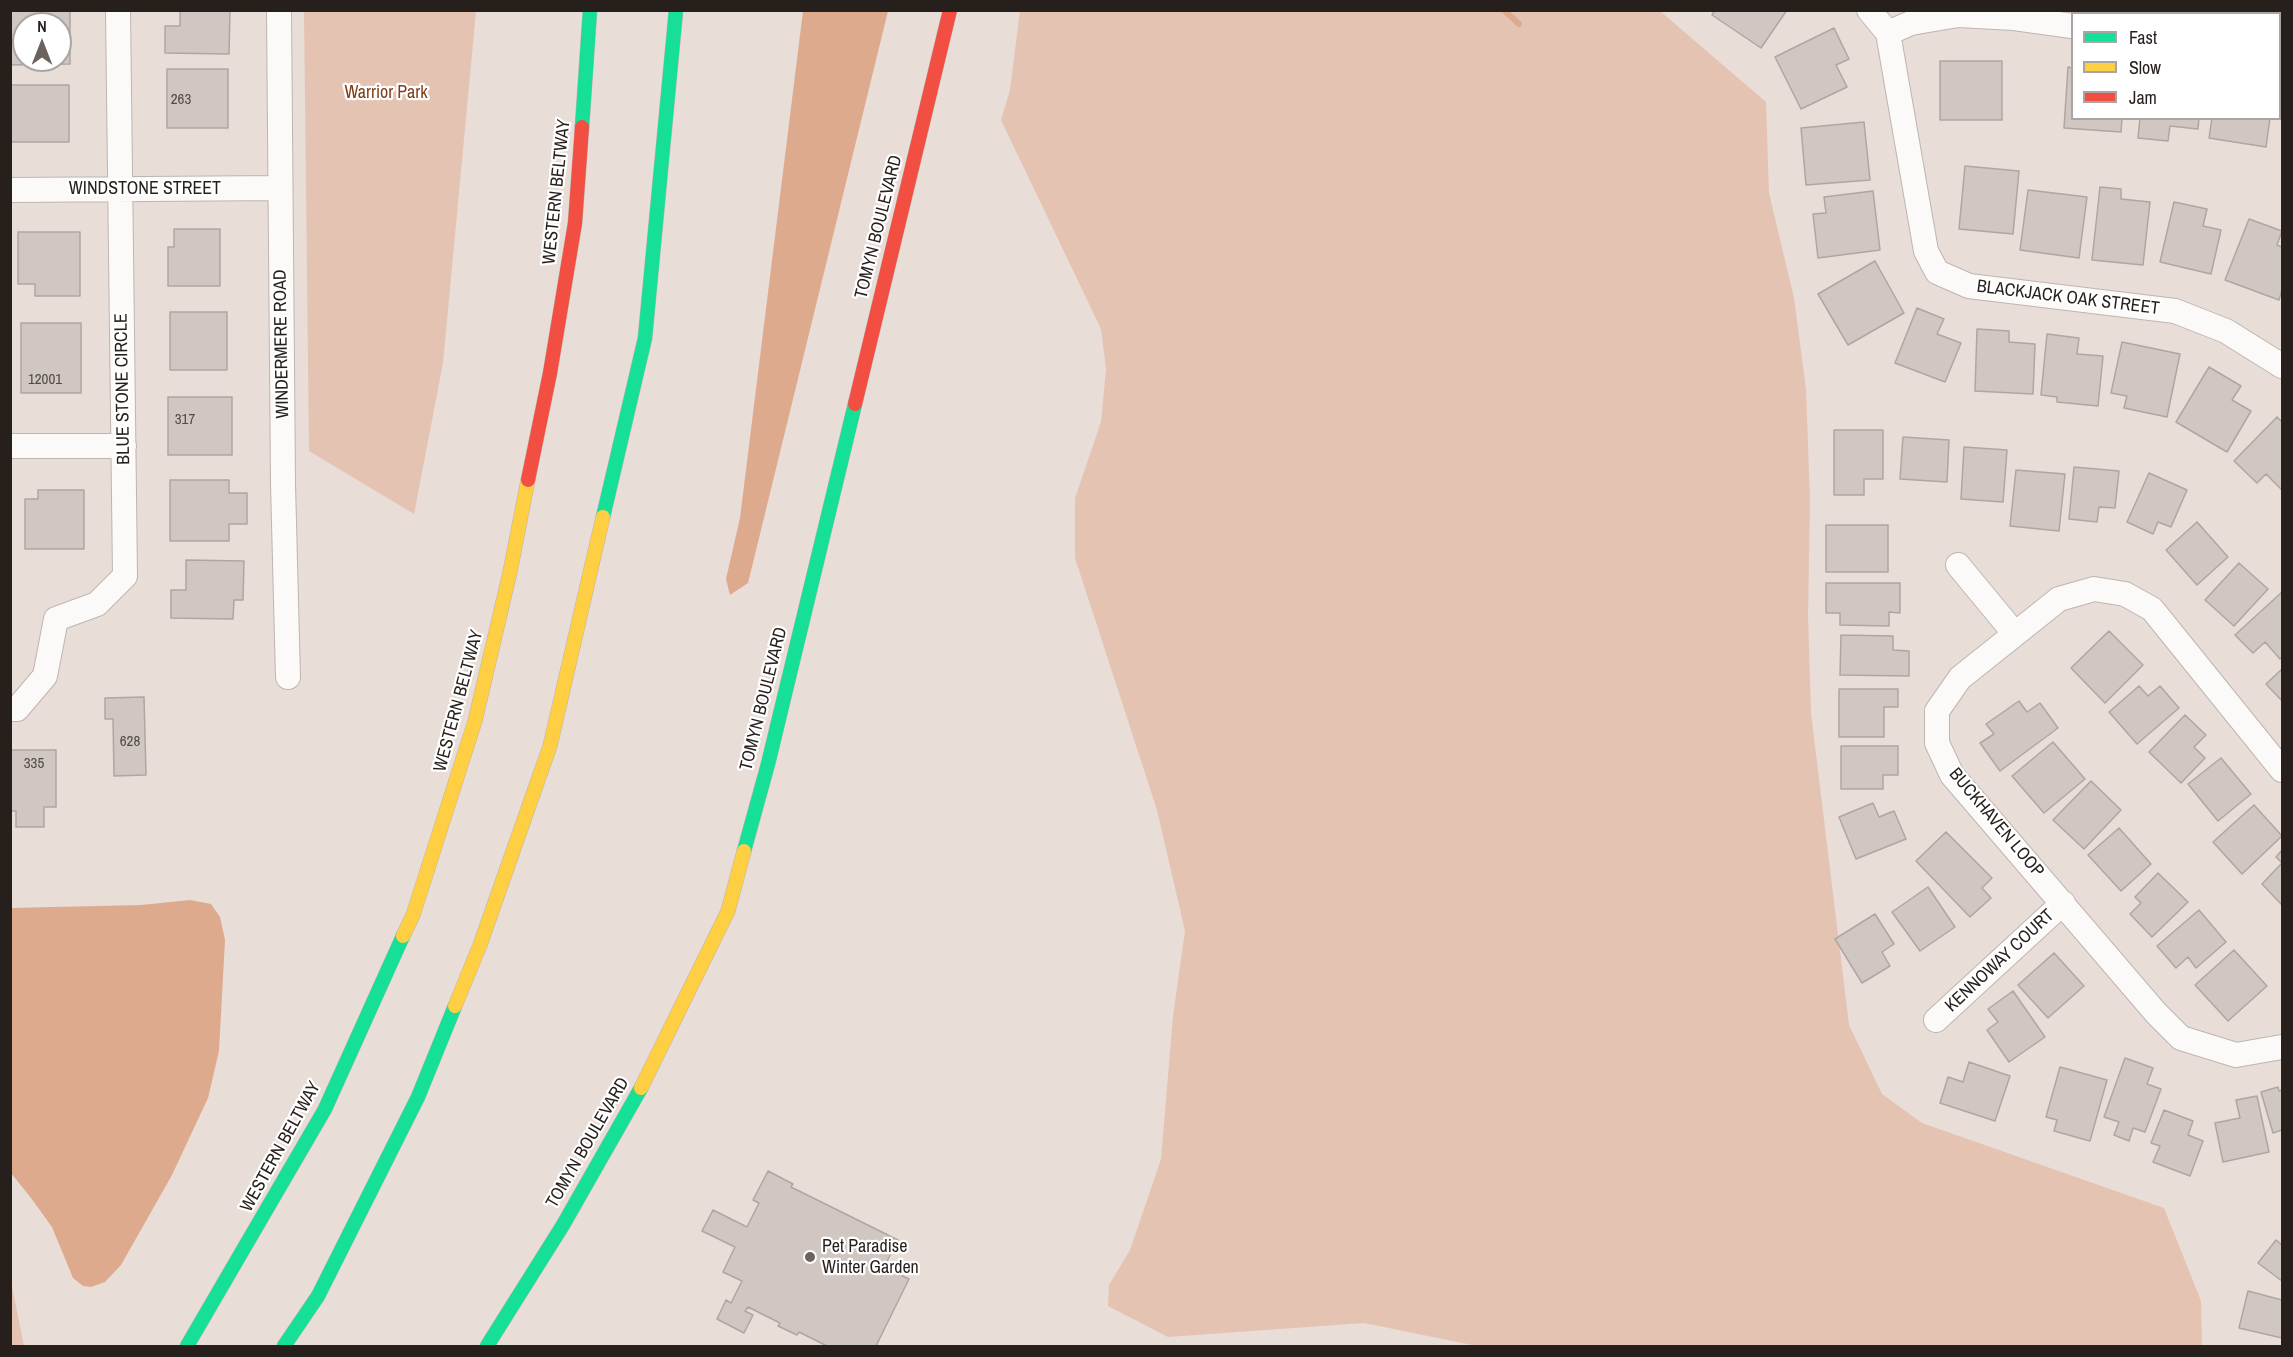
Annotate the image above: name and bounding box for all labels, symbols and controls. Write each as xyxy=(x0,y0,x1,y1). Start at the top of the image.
north arrow xyxy=(12,12,72,72)
legend xyxy=(2071,12,2281,120)
text: N xyxy=(37,15,47,37)
text: Fast xyxy=(2129,25,2157,50)
text: Slow xyxy=(2129,55,2161,80)
park label: Warrior Park xyxy=(344,82,428,104)
text: Jam xyxy=(2129,85,2157,110)
house number: 263 xyxy=(171,91,191,109)
street label: WESTERN BELTWAY xyxy=(539,118,575,266)
street label: TOMYN BOULEVARD xyxy=(851,153,907,301)
street label: WINDSTONE STREET xyxy=(69,178,221,200)
street label: WINDERMERE ROAD xyxy=(270,269,294,419)
street label: BLACKJACK OAK STREET xyxy=(1975,276,2161,320)
street label: BLUE STONE CIRCLE xyxy=(111,313,135,465)
house number: 12001 xyxy=(28,371,62,389)
house number: 317 xyxy=(175,411,195,429)
street label: TOMYN BOULEVARD xyxy=(736,625,792,773)
street label: WESTERN BELTWAY xyxy=(430,628,488,774)
house number: 628 xyxy=(120,733,140,751)
house number: 335 xyxy=(24,755,44,773)
street label: BUCKHAVEN LOOP xyxy=(1944,764,2048,882)
street label: KENNOWAY COURT xyxy=(1941,905,2059,1017)
street label: TOMYN BOULEVARD xyxy=(542,1074,634,1212)
street label: WESTERN BELTWAY xyxy=(236,1078,326,1216)
place label: Pet Paradise Winter Garden xyxy=(822,1236,919,1278)
marker: Pet Paradise Winter Garden xyxy=(803,1250,817,1264)

